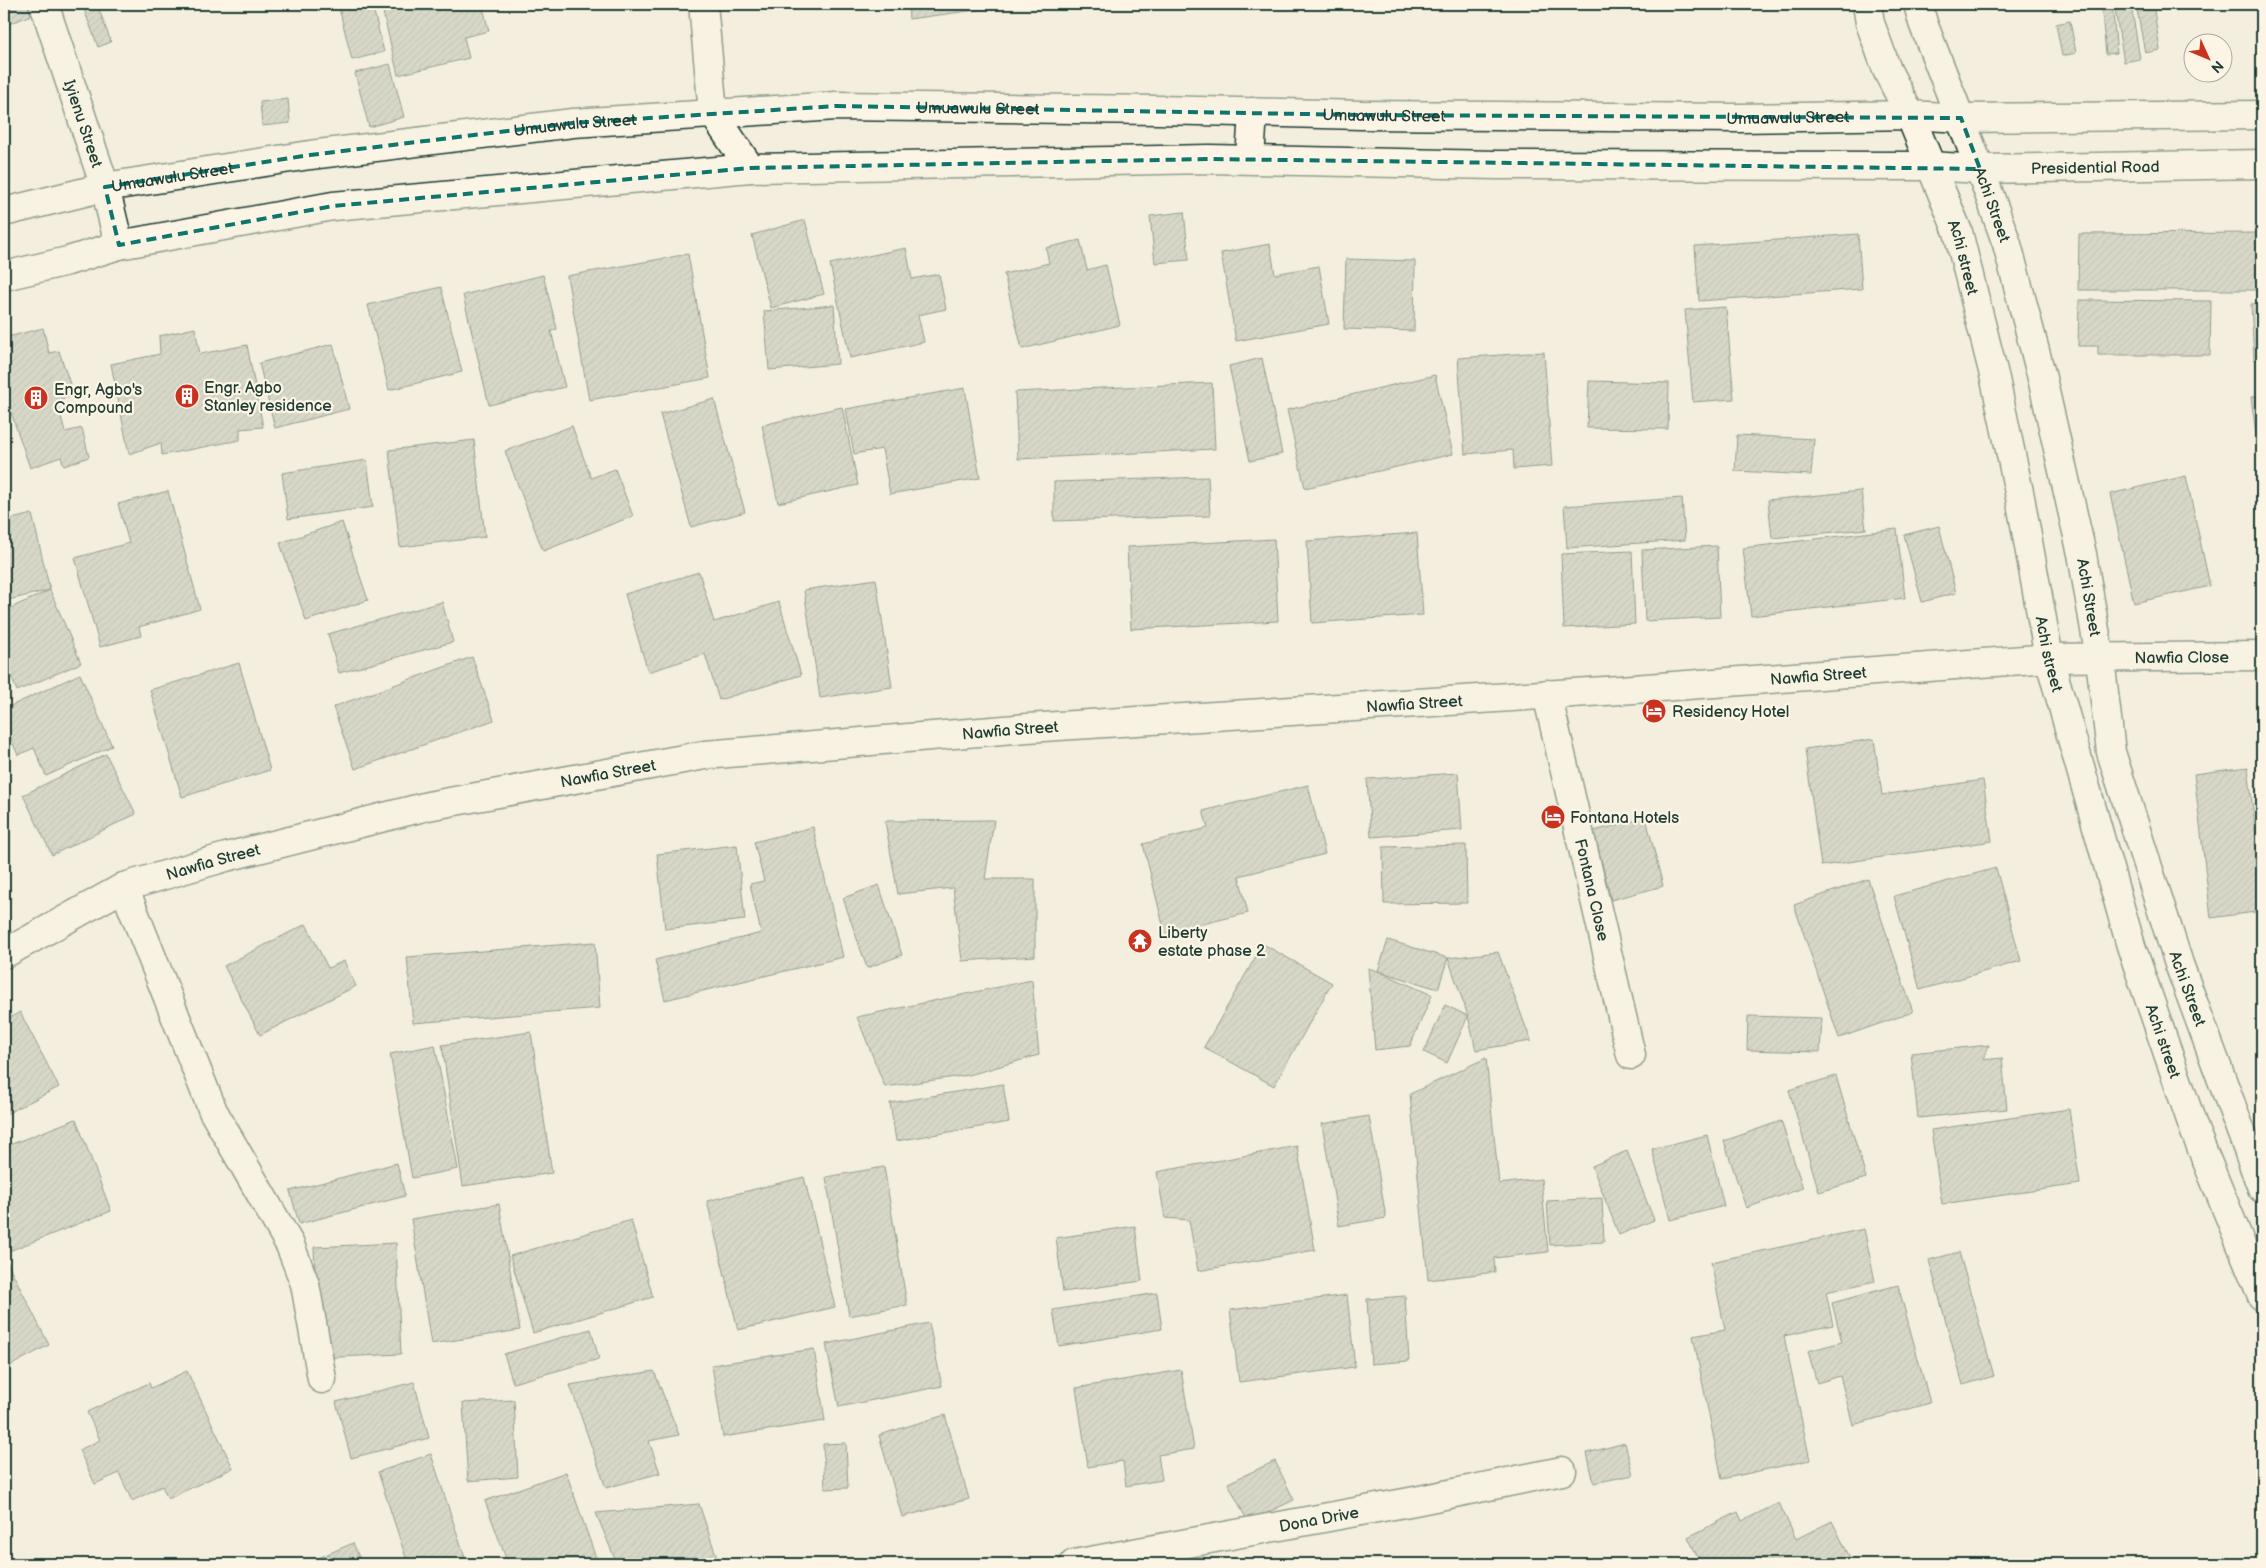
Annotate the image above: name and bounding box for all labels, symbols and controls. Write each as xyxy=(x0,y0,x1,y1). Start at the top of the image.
north arrow xyxy=(2184,32,2234,82)
text: N xyxy=(2207,57,2227,76)
street label: Iyienu Street xyxy=(59,78,106,170)
street label: Umuawulu Street xyxy=(916,99,1040,120)
street label: Umuawulu Street xyxy=(1322,106,1446,127)
street label: Umuawulu Street xyxy=(1726,108,1850,129)
street label: Umuawulu Street xyxy=(512,111,637,141)
street label: Presidential Road xyxy=(2031,158,2160,179)
street label: Umuawulu Street xyxy=(110,159,235,197)
street label: Achi Street xyxy=(1969,165,2014,245)
street label: Achi street xyxy=(1943,217,1981,297)
place label: Engr. Agbo Stanley residence xyxy=(204,379,332,416)
place label: Engr, Agbo's Compound xyxy=(54,381,142,418)
building icon: Engr. Agbo Stanley residence xyxy=(174,383,200,409)
building icon: Engr, Agbo's Compound xyxy=(23,385,49,411)
street label: Achi Street xyxy=(2072,557,2104,638)
street label: Achi street xyxy=(2031,615,2066,694)
street label: Nawfia Close xyxy=(2134,648,2230,668)
street label: Nawfia Street xyxy=(1770,664,1867,690)
street label: Nawfia Street xyxy=(1366,692,1463,717)
hotel icon: Residency Hotel xyxy=(1641,698,1667,724)
place label: Residency Hotel xyxy=(1672,703,1789,722)
street label: Nawfia Street xyxy=(961,718,1059,744)
street label: Nawfia Street xyxy=(559,756,658,792)
hotel icon: Fontana Hotels xyxy=(1540,804,1566,830)
place label: Fontana Hotels xyxy=(1570,809,1679,828)
street label: Fontana Close xyxy=(1570,837,1612,944)
street label: Nawfia Street xyxy=(164,841,262,885)
place label: Liberty estate phase 2 xyxy=(1158,924,1266,961)
temple icon: Liberty estate phase 2 xyxy=(1127,928,1153,954)
street label: Achi Street xyxy=(2164,949,2209,1029)
street label: Achi street xyxy=(2141,1002,2184,1081)
street label: Dona Drive xyxy=(1278,1503,1361,1537)

